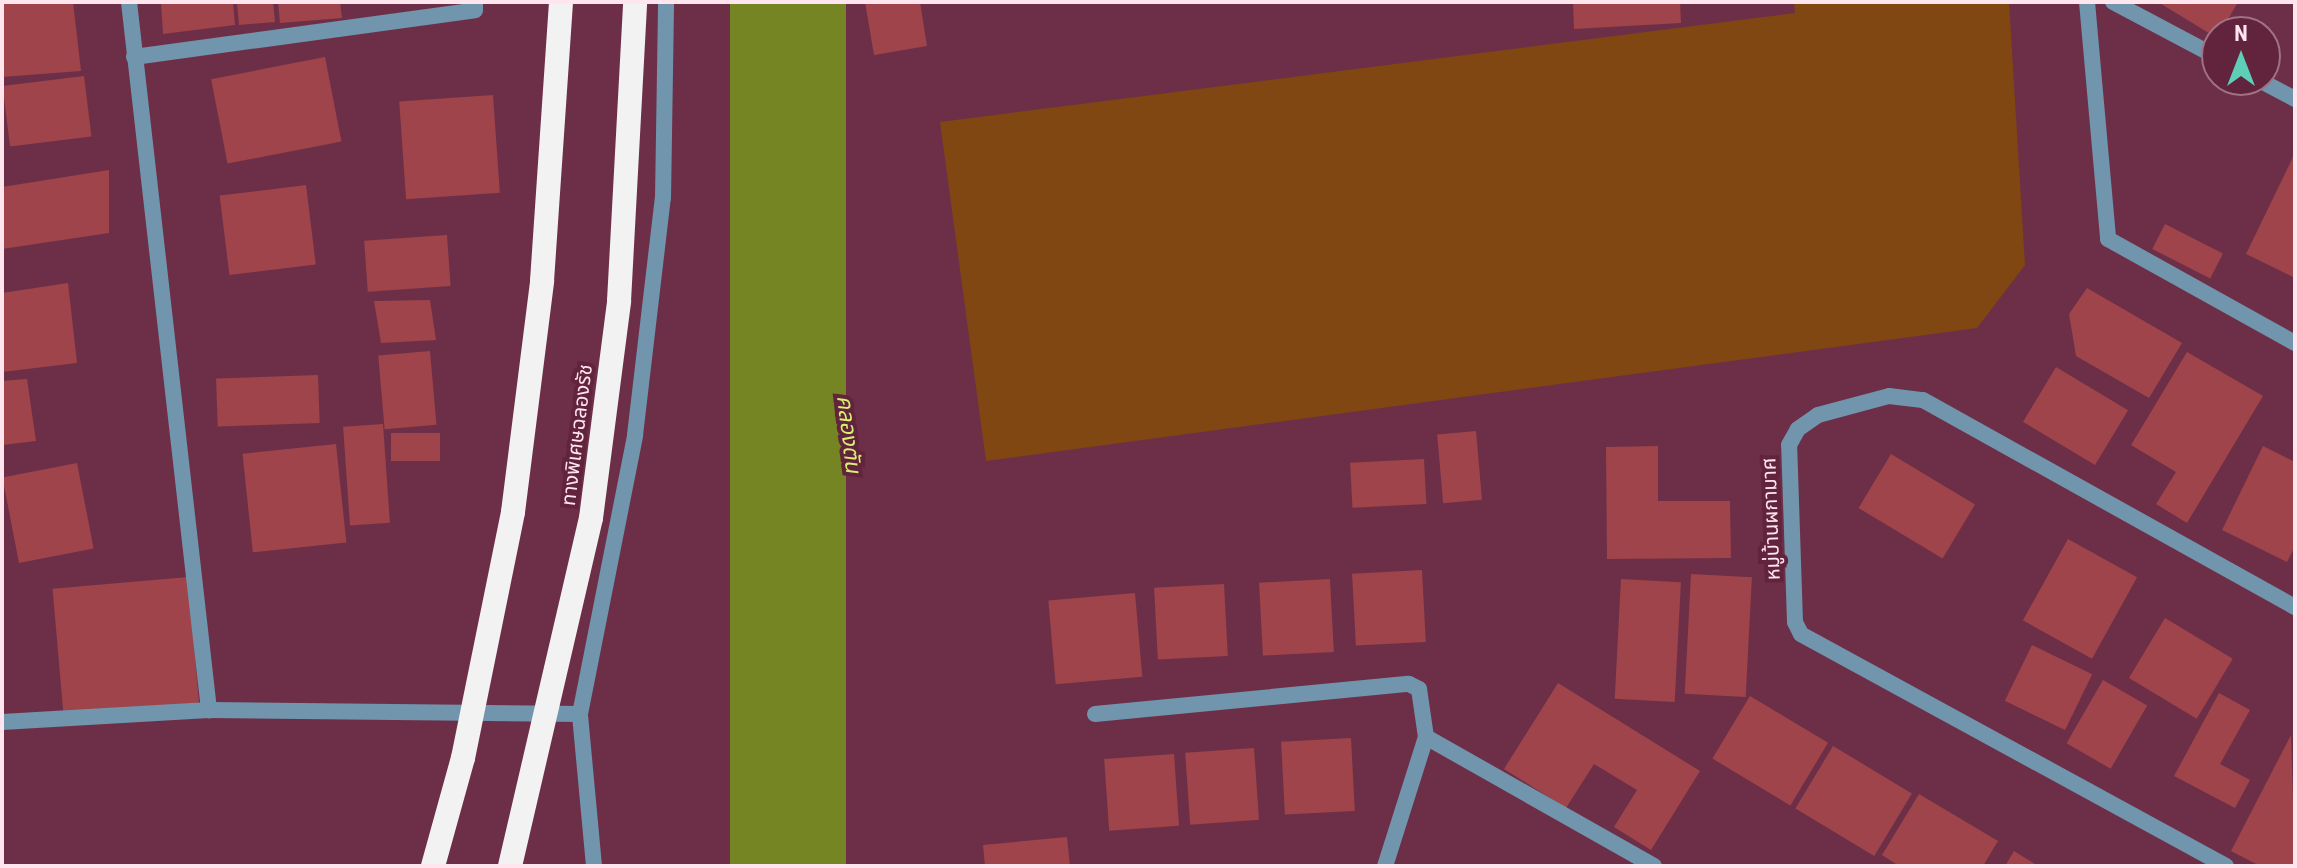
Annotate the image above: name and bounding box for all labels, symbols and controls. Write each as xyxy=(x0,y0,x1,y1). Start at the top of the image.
north arrow xyxy=(2201,16,2281,96)
text: N xyxy=(2234,21,2248,46)
street label: ทางพิเศษฉลองรัช xyxy=(556,363,598,507)
water label: คลองตัน xyxy=(831,394,867,474)
street label: หมู่บ้านผกามาศ xyxy=(1757,457,1785,581)

